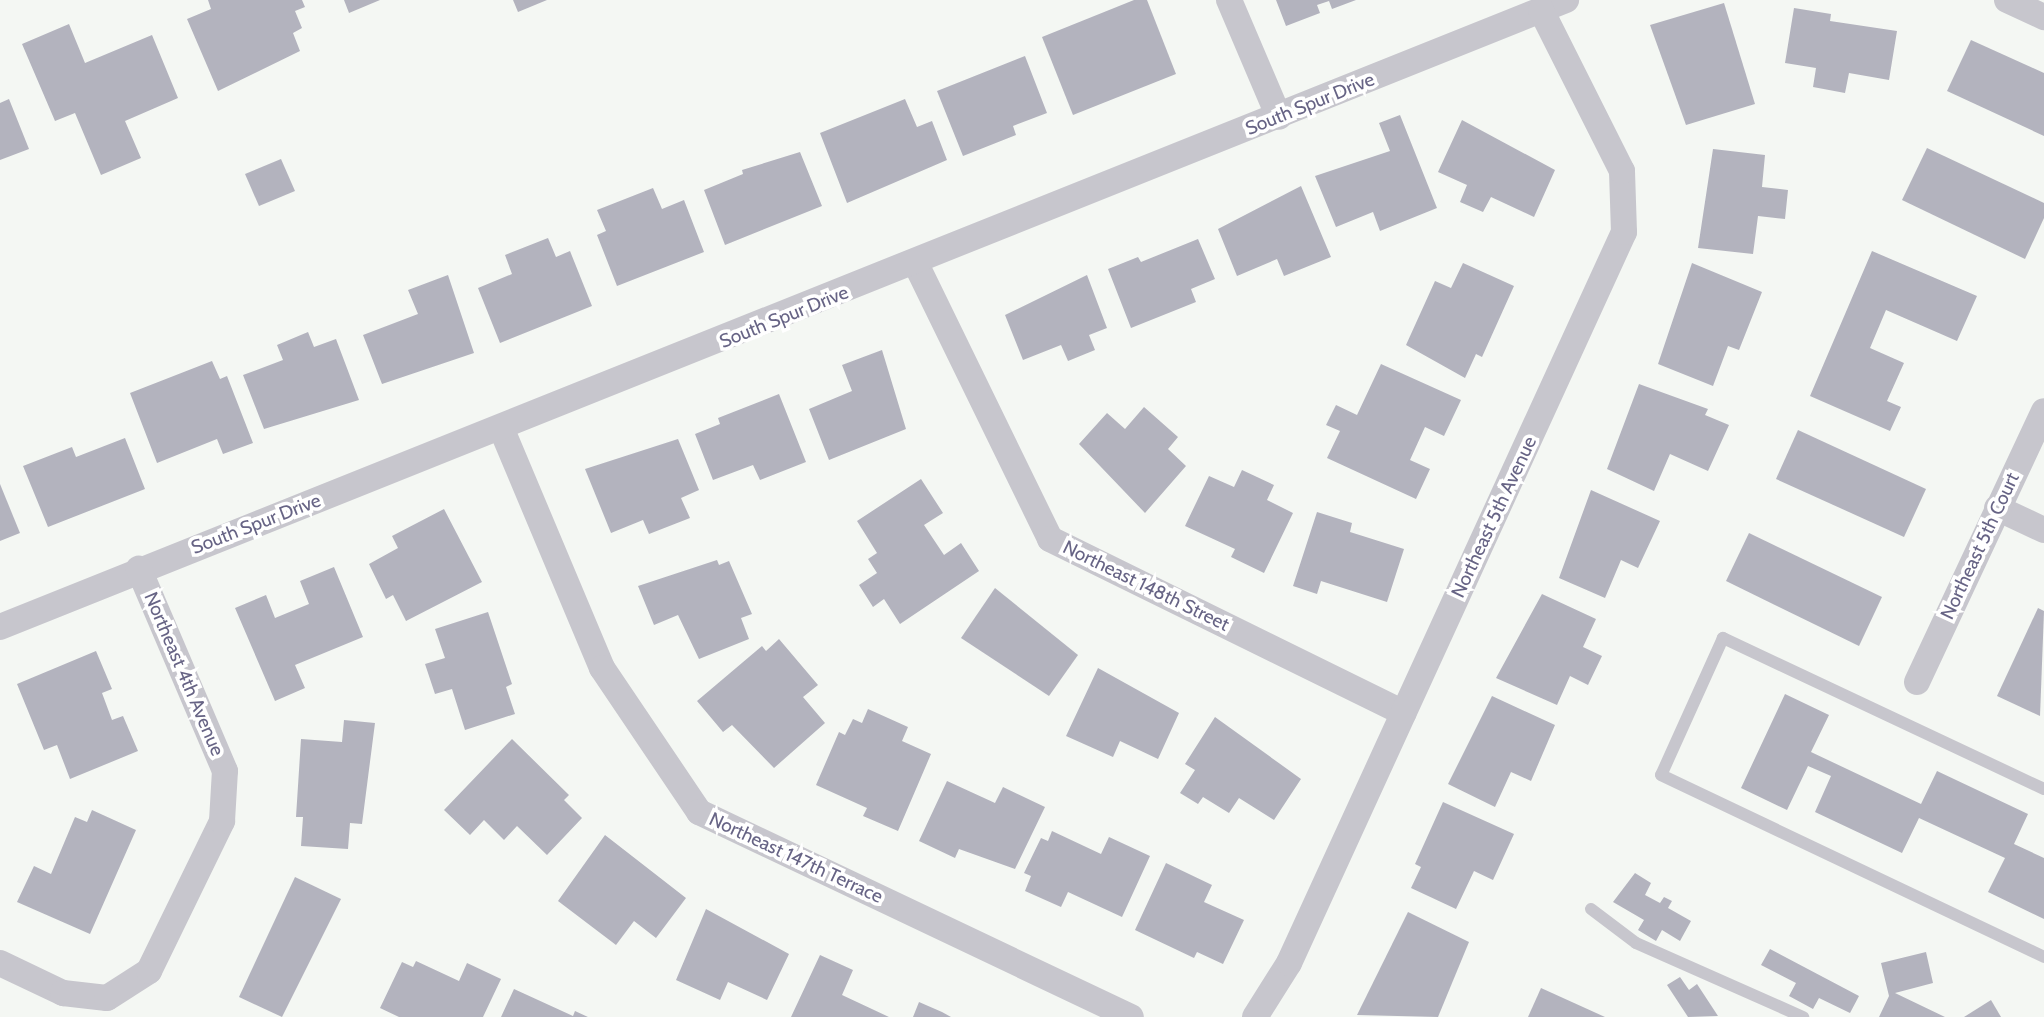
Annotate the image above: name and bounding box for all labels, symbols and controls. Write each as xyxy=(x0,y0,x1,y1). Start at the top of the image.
street label: South Spur Drive xyxy=(1242,68,1378,140)
street label: South Spur Drive xyxy=(716,281,852,353)
street label: Northeast 5th Avenue xyxy=(1447,433,1541,601)
street label: Northeast 5th Court xyxy=(1936,469,2024,623)
street label: South Spur Drive xyxy=(188,489,324,559)
street label: Northeast 148th Street xyxy=(1059,536,1233,636)
street label: Northeast 4th Avenue xyxy=(139,589,229,759)
street label: Northeast 147th Terrace xyxy=(706,808,886,908)

